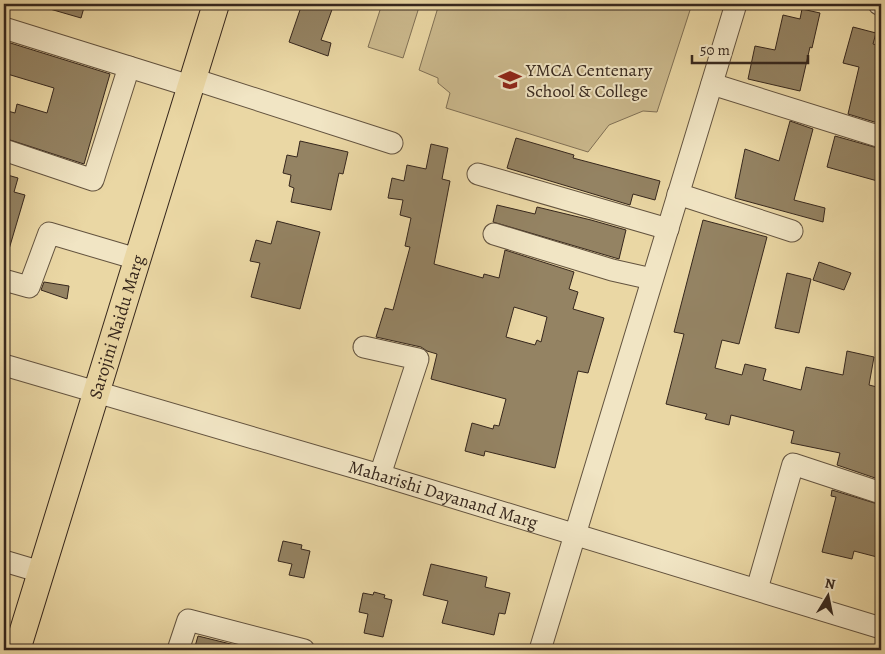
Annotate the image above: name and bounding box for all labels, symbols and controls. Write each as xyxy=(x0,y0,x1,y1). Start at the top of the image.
scale bar xyxy=(692,32,809,64)
text: 50 m xyxy=(700,40,730,60)
place label: YMCA Centenary School & College xyxy=(525,58,653,103)
school or university icon: YMCA Centenary School & College xyxy=(497,67,523,93)
street label: Sarojini Naidu Marg xyxy=(83,252,150,402)
street label: Maharishi Dayanand Marg xyxy=(346,454,541,535)
north arrow xyxy=(802,572,852,622)
text: N xyxy=(823,573,837,594)

